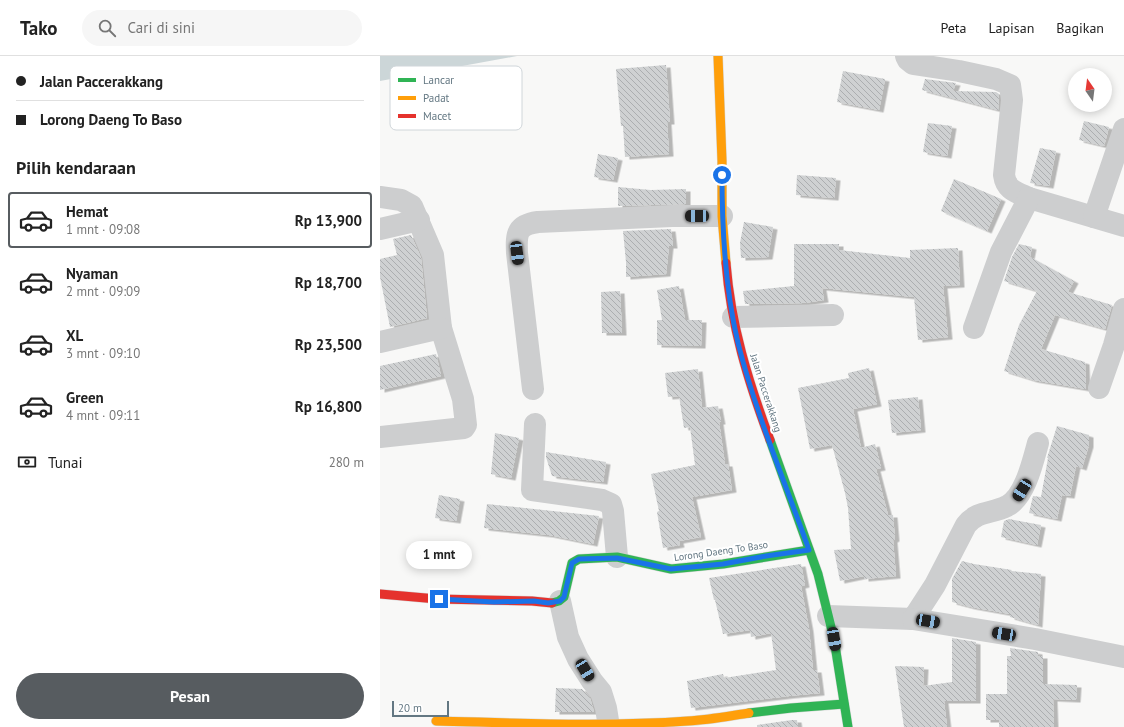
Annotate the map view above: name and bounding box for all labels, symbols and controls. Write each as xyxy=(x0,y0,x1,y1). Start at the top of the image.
search box xyxy=(82,10,362,46)
text: Tako xyxy=(20,16,58,40)
icon: search xyxy=(96,17,118,39)
text: Cari di sini xyxy=(128,18,195,37)
text: Peta xyxy=(940,19,967,37)
text: Lapisan xyxy=(989,19,1034,37)
text: Bagikan xyxy=(1056,19,1104,37)
legend xyxy=(390,66,522,130)
north arrow xyxy=(1068,68,1112,112)
map controls xyxy=(1068,68,1112,112)
text: Jalan Paccerakkang xyxy=(40,72,163,91)
text: Lancar xyxy=(423,73,454,87)
text: Padat xyxy=(423,91,450,105)
text: Macet xyxy=(423,109,451,123)
text: Lorong Daeng To Baso xyxy=(40,110,182,129)
text: Pilih kendaraan xyxy=(16,156,136,179)
route start xyxy=(713,166,731,184)
icon: car xyxy=(18,202,54,238)
text: Hemat xyxy=(66,202,108,221)
car xyxy=(685,210,709,222)
text: Rp 13,900 xyxy=(295,211,362,230)
text: 1 mnt · 09:08 xyxy=(66,221,140,238)
car xyxy=(510,240,524,266)
icon: car xyxy=(18,264,54,300)
text: Nyaman xyxy=(66,264,118,283)
text: Rp 18,700 xyxy=(295,273,362,292)
text: 2 mnt · 09:09 xyxy=(66,283,140,300)
icon: car xyxy=(18,326,54,362)
text: XL xyxy=(66,326,83,345)
text: Rp 23,500 xyxy=(295,335,362,354)
text: 3 mnt · 09:10 xyxy=(66,345,140,362)
street label: Jalan Paccerakkang xyxy=(747,351,785,434)
icon: car xyxy=(18,388,54,424)
text: Green xyxy=(66,388,104,407)
text: Rp 16,800 xyxy=(295,397,362,416)
text: 4 mnt · 09:11 xyxy=(66,407,140,424)
icon: cash xyxy=(16,451,38,473)
text: Tunai xyxy=(48,453,83,472)
text: 280 m xyxy=(329,454,364,471)
car xyxy=(1011,477,1033,503)
street label: Lorong Daeng To Baso xyxy=(673,538,769,564)
callout: 1 mnt xyxy=(406,541,472,569)
text: 1 mnt xyxy=(423,546,455,563)
route end xyxy=(430,590,448,608)
car xyxy=(915,613,941,629)
car xyxy=(826,626,842,652)
car xyxy=(991,626,1017,642)
car xyxy=(574,657,596,683)
button: Pesan xyxy=(16,673,364,719)
scale bar xyxy=(392,699,449,718)
text: 20 m xyxy=(398,701,422,715)

